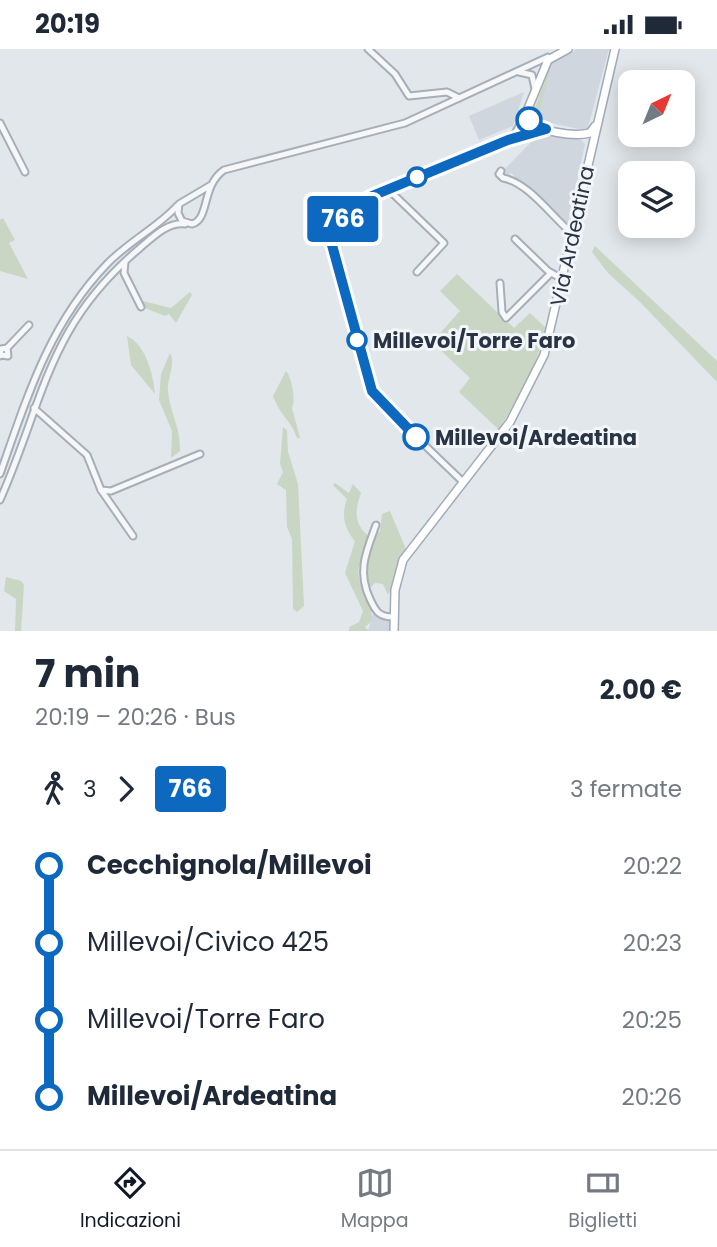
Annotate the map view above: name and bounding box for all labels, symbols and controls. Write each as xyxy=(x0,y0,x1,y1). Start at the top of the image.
text: 20:19 xyxy=(35,6,100,42)
north arrow xyxy=(618,70,695,147)
map controls xyxy=(618,70,695,238)
unlabelled marker xyxy=(516,107,542,133)
button: layers xyxy=(618,161,695,238)
street label: Via Ardeatina xyxy=(543,163,601,309)
unlabelled marker xyxy=(407,167,427,187)
line badge: 766 xyxy=(303,196,383,242)
text: 766 xyxy=(321,202,365,235)
place label: Millevoi/Torre Faro xyxy=(373,326,575,355)
marker: Millevoi/Torre Faro xyxy=(347,330,367,350)
place label: Millevoi/Ardeatina xyxy=(435,423,637,452)
marker: Millevoi/Ardeatina xyxy=(403,424,429,450)
text: 7 min xyxy=(35,647,140,700)
text: 2.00 € xyxy=(600,672,682,708)
text: 20:19 – 20:26 · Bus xyxy=(35,701,236,733)
icon: walk xyxy=(35,770,73,808)
icon: forward xyxy=(107,770,145,808)
text: 766 xyxy=(169,772,212,805)
text: 3 xyxy=(83,773,97,805)
text: 3 fermate xyxy=(570,773,682,805)
text: Cecchignola/Millevoi xyxy=(87,847,372,883)
text: 20:22 xyxy=(623,850,682,882)
text: Millevoi/Civico 425 xyxy=(87,924,329,960)
text: 20:23 xyxy=(623,927,682,959)
text: Millevoi/Torre Faro xyxy=(87,1001,325,1037)
text: 20:25 xyxy=(622,1004,682,1036)
text: Millevoi/Ardeatina xyxy=(87,1078,337,1114)
text: 20:26 xyxy=(622,1081,682,1113)
tab: Indicazioni xyxy=(80,1164,181,1235)
tab: Mappa xyxy=(341,1164,408,1235)
tab: Biglietti xyxy=(568,1164,637,1235)

